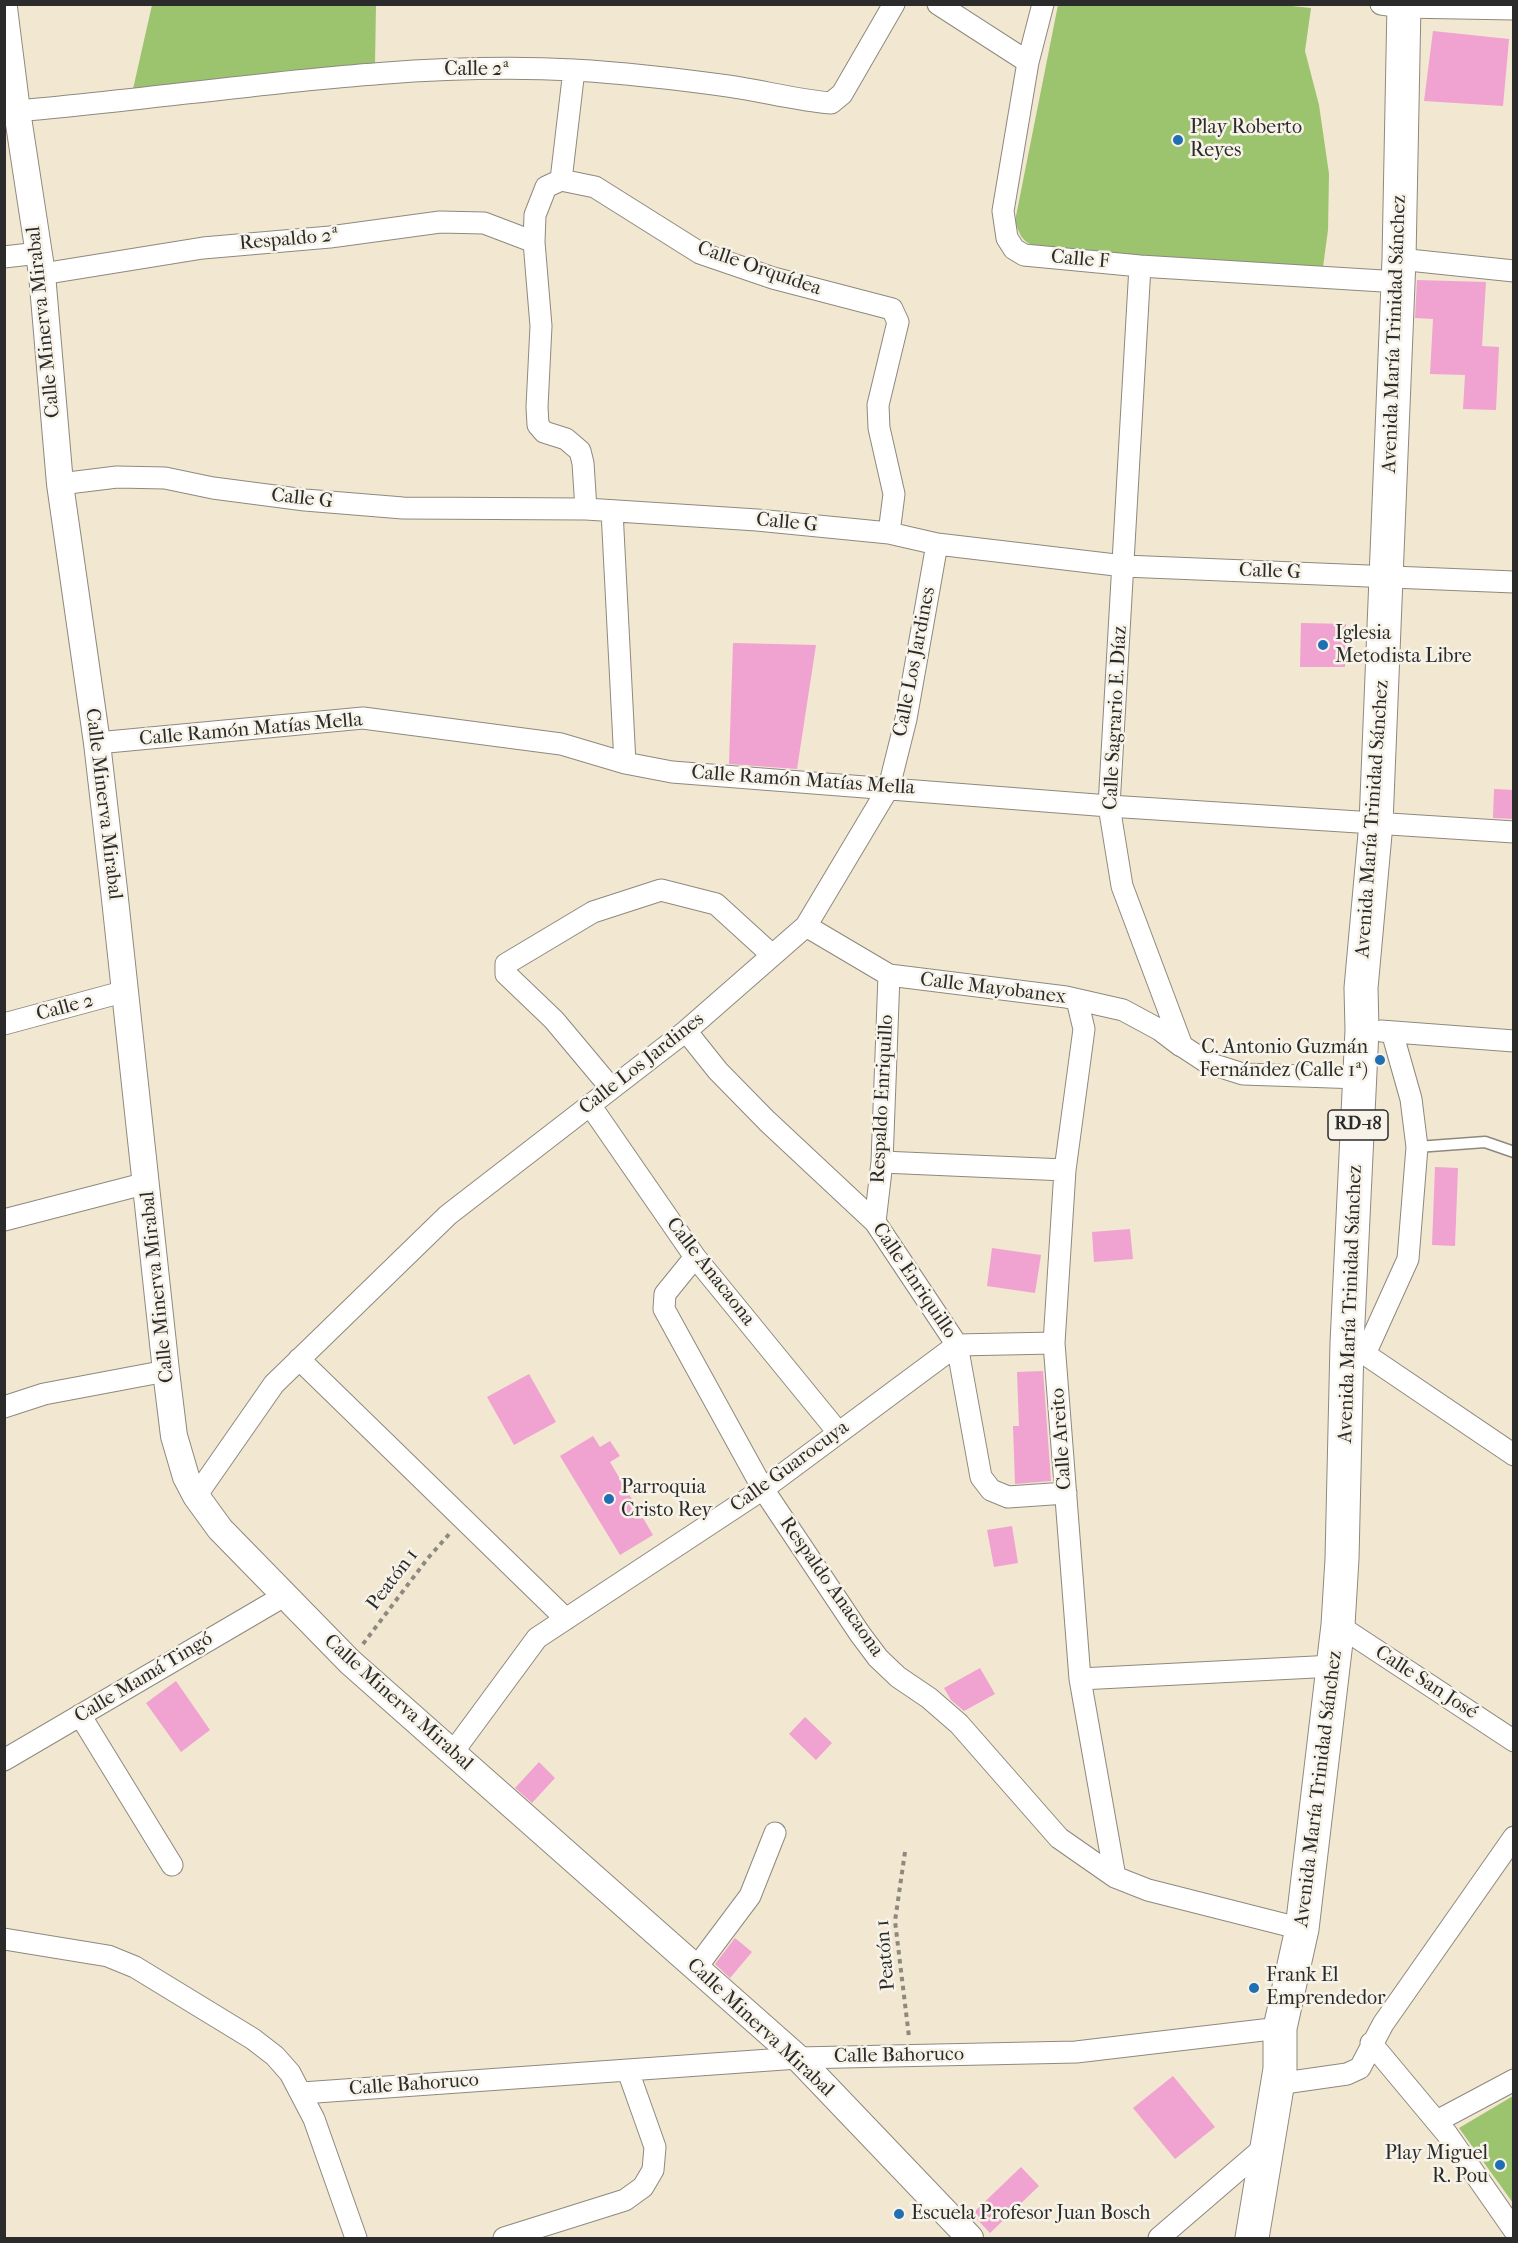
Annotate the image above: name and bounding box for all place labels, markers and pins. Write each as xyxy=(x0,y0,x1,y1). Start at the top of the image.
place label: Play Roberto Reyes xyxy=(1190,116,1302,163)
marker: Play Roberto Reyes xyxy=(1171,133,1185,147)
place label: Iglesia Metodista Libre xyxy=(1335,622,1472,669)
marker: Iglesia Metodista Libre xyxy=(1316,638,1330,652)
place label: C. Antonio Guzmán Fernández (Calle 1ª) xyxy=(1199,1036,1368,1083)
marker: C. Antonio Guzmán Fernández (Calle 1ª) xyxy=(1373,1053,1387,1067)
place label: Parroquia Cristo Rey xyxy=(621,1476,712,1523)
marker: Parroquia Cristo Rey xyxy=(602,1492,616,1506)
place label: Frank El Emprendedor xyxy=(1266,1964,1386,2011)
marker: Frank El Emprendedor xyxy=(1247,1981,1261,1995)
place label: Play Miguel R. Pou xyxy=(1385,2142,1488,2189)
marker: Play Miguel R. Pou xyxy=(1493,2158,1507,2172)
place label: Escuela Profesor Juan Bosch xyxy=(911,2202,1150,2226)
marker: Escuela Profesor Juan Bosch xyxy=(892,2207,906,2221)

